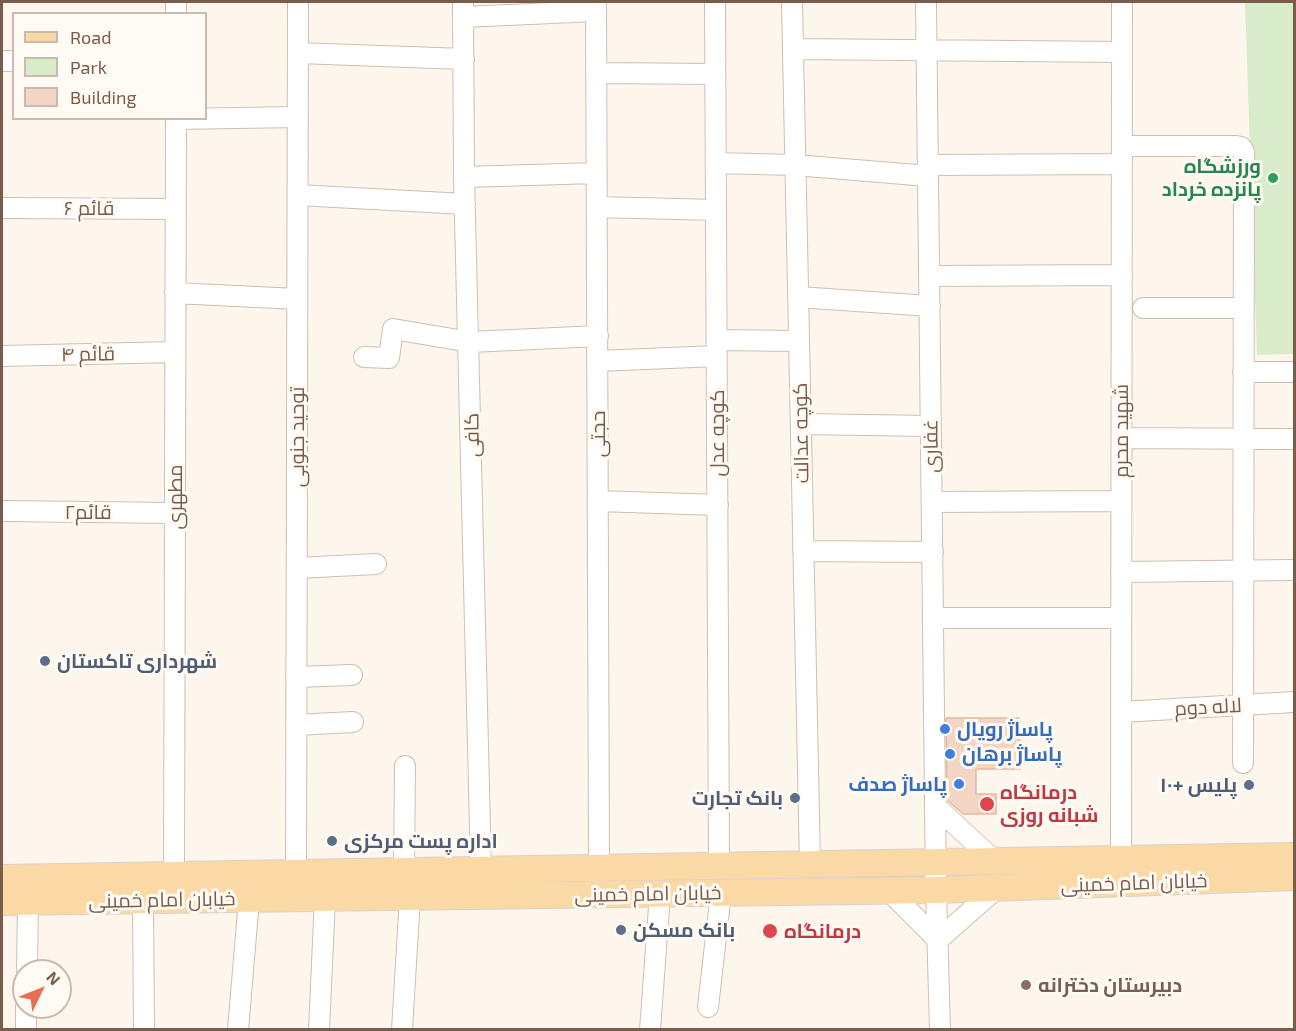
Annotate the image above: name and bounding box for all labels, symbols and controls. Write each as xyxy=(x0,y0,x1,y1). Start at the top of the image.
legend xyxy=(12,12,207,120)
text: Road xyxy=(70,26,111,48)
text: Park xyxy=(70,56,107,78)
text: Building xyxy=(70,86,137,108)
place label: ورزشگاه پانزده خرداد xyxy=(1162,154,1261,201)
marker: ورزشگاه پانزده خرداد xyxy=(1266,171,1280,185)
street label: قائم ۶ xyxy=(64,196,114,220)
street label: قائم ۴ xyxy=(61,342,115,366)
street label: کوچه عدالت xyxy=(788,382,814,484)
street label: شهید محرم xyxy=(1109,384,1133,478)
street label: توحید جنوبی xyxy=(285,387,309,487)
street label: کوچه عدل xyxy=(705,389,729,477)
street label: حجتی xyxy=(586,411,610,457)
street label: کافی xyxy=(460,413,484,457)
street label: غفاری xyxy=(919,419,943,473)
street label: مطهری xyxy=(163,465,187,529)
street label: قائم۲ xyxy=(64,500,112,524)
place label: شهرداری تاکستان xyxy=(57,649,217,673)
marker: شهرداری تاکستان xyxy=(38,654,52,668)
street label: لاله دوم xyxy=(1174,693,1242,721)
place label: پاساژ رویال xyxy=(957,717,1053,741)
marker: پاساژ رویال xyxy=(938,722,952,736)
place label: پاساژ برهان xyxy=(962,742,1062,766)
marker: پاساژ برهان xyxy=(943,747,957,761)
place label: پاساژ صدف xyxy=(848,772,947,796)
place label: پلیس +۱۰ xyxy=(1160,773,1237,797)
marker: پاساژ صدف xyxy=(952,777,966,791)
marker: پلیس +۱۰ xyxy=(1242,778,1256,792)
place label: درمانگاه شبانه روزی xyxy=(1000,780,1098,827)
place label: بانک تجارت xyxy=(692,786,783,810)
marker: بانک تجارت xyxy=(788,791,802,805)
marker: درمانگاه شبانه روزی xyxy=(978,795,996,813)
place label: اداره پست مرکزی xyxy=(344,829,498,853)
marker: اداره پست مرکزی xyxy=(325,834,339,848)
street label: خیابان امام خمینی xyxy=(1060,868,1208,898)
street label: خیابان امام خمینی xyxy=(574,881,722,907)
street label: خیابان امام خمینی xyxy=(88,887,236,913)
place label: بانک مسکن xyxy=(633,918,735,942)
place label: درمانگاه xyxy=(784,919,861,943)
marker: درمانگاه xyxy=(761,922,779,940)
marker: بانک مسکن xyxy=(614,923,628,937)
north arrow xyxy=(12,959,72,1019)
text: N xyxy=(43,967,65,988)
place label: دبیرستان دخترانه xyxy=(1038,973,1182,997)
marker: دبیرستان دخترانه xyxy=(1019,978,1033,992)

